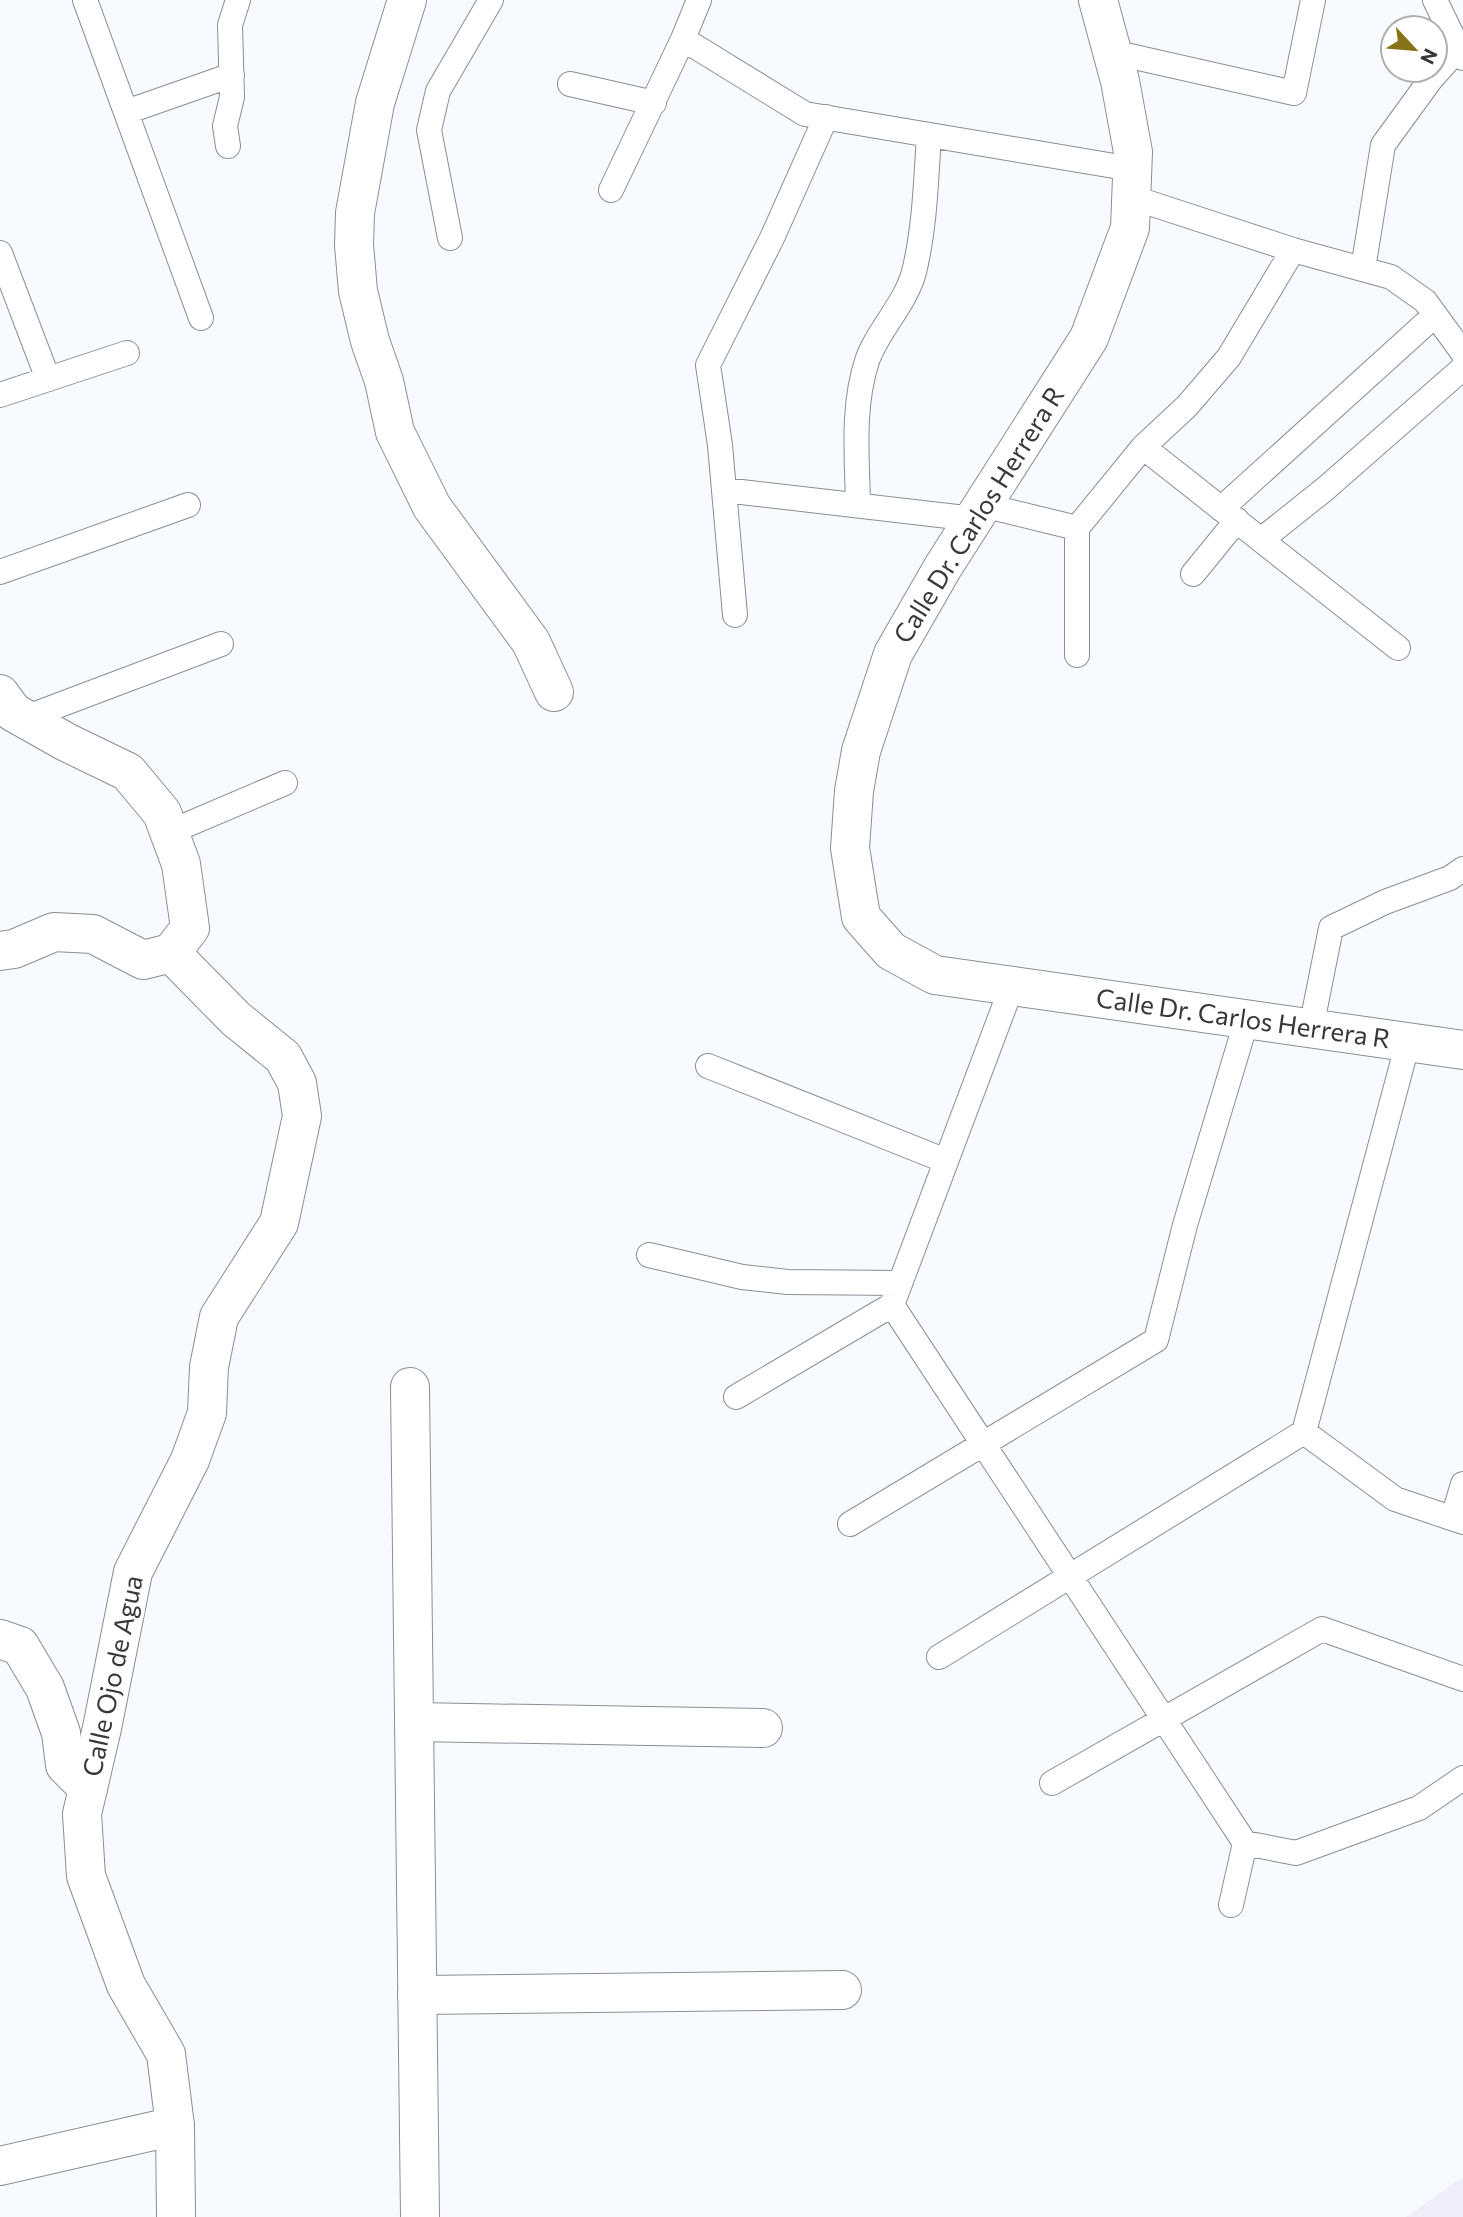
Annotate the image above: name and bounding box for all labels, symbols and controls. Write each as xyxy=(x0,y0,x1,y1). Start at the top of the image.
north arrow xyxy=(1379,14,1449,84)
text: N xyxy=(1416,45,1443,68)
street label: Calle Dr. Carlos Herrera R xyxy=(886,380,1069,648)
street label: Calle Dr. Carlos Herrera R xyxy=(1094,981,1392,1053)
street label: Calle Ojo de Agua xyxy=(75,1572,148,1779)

